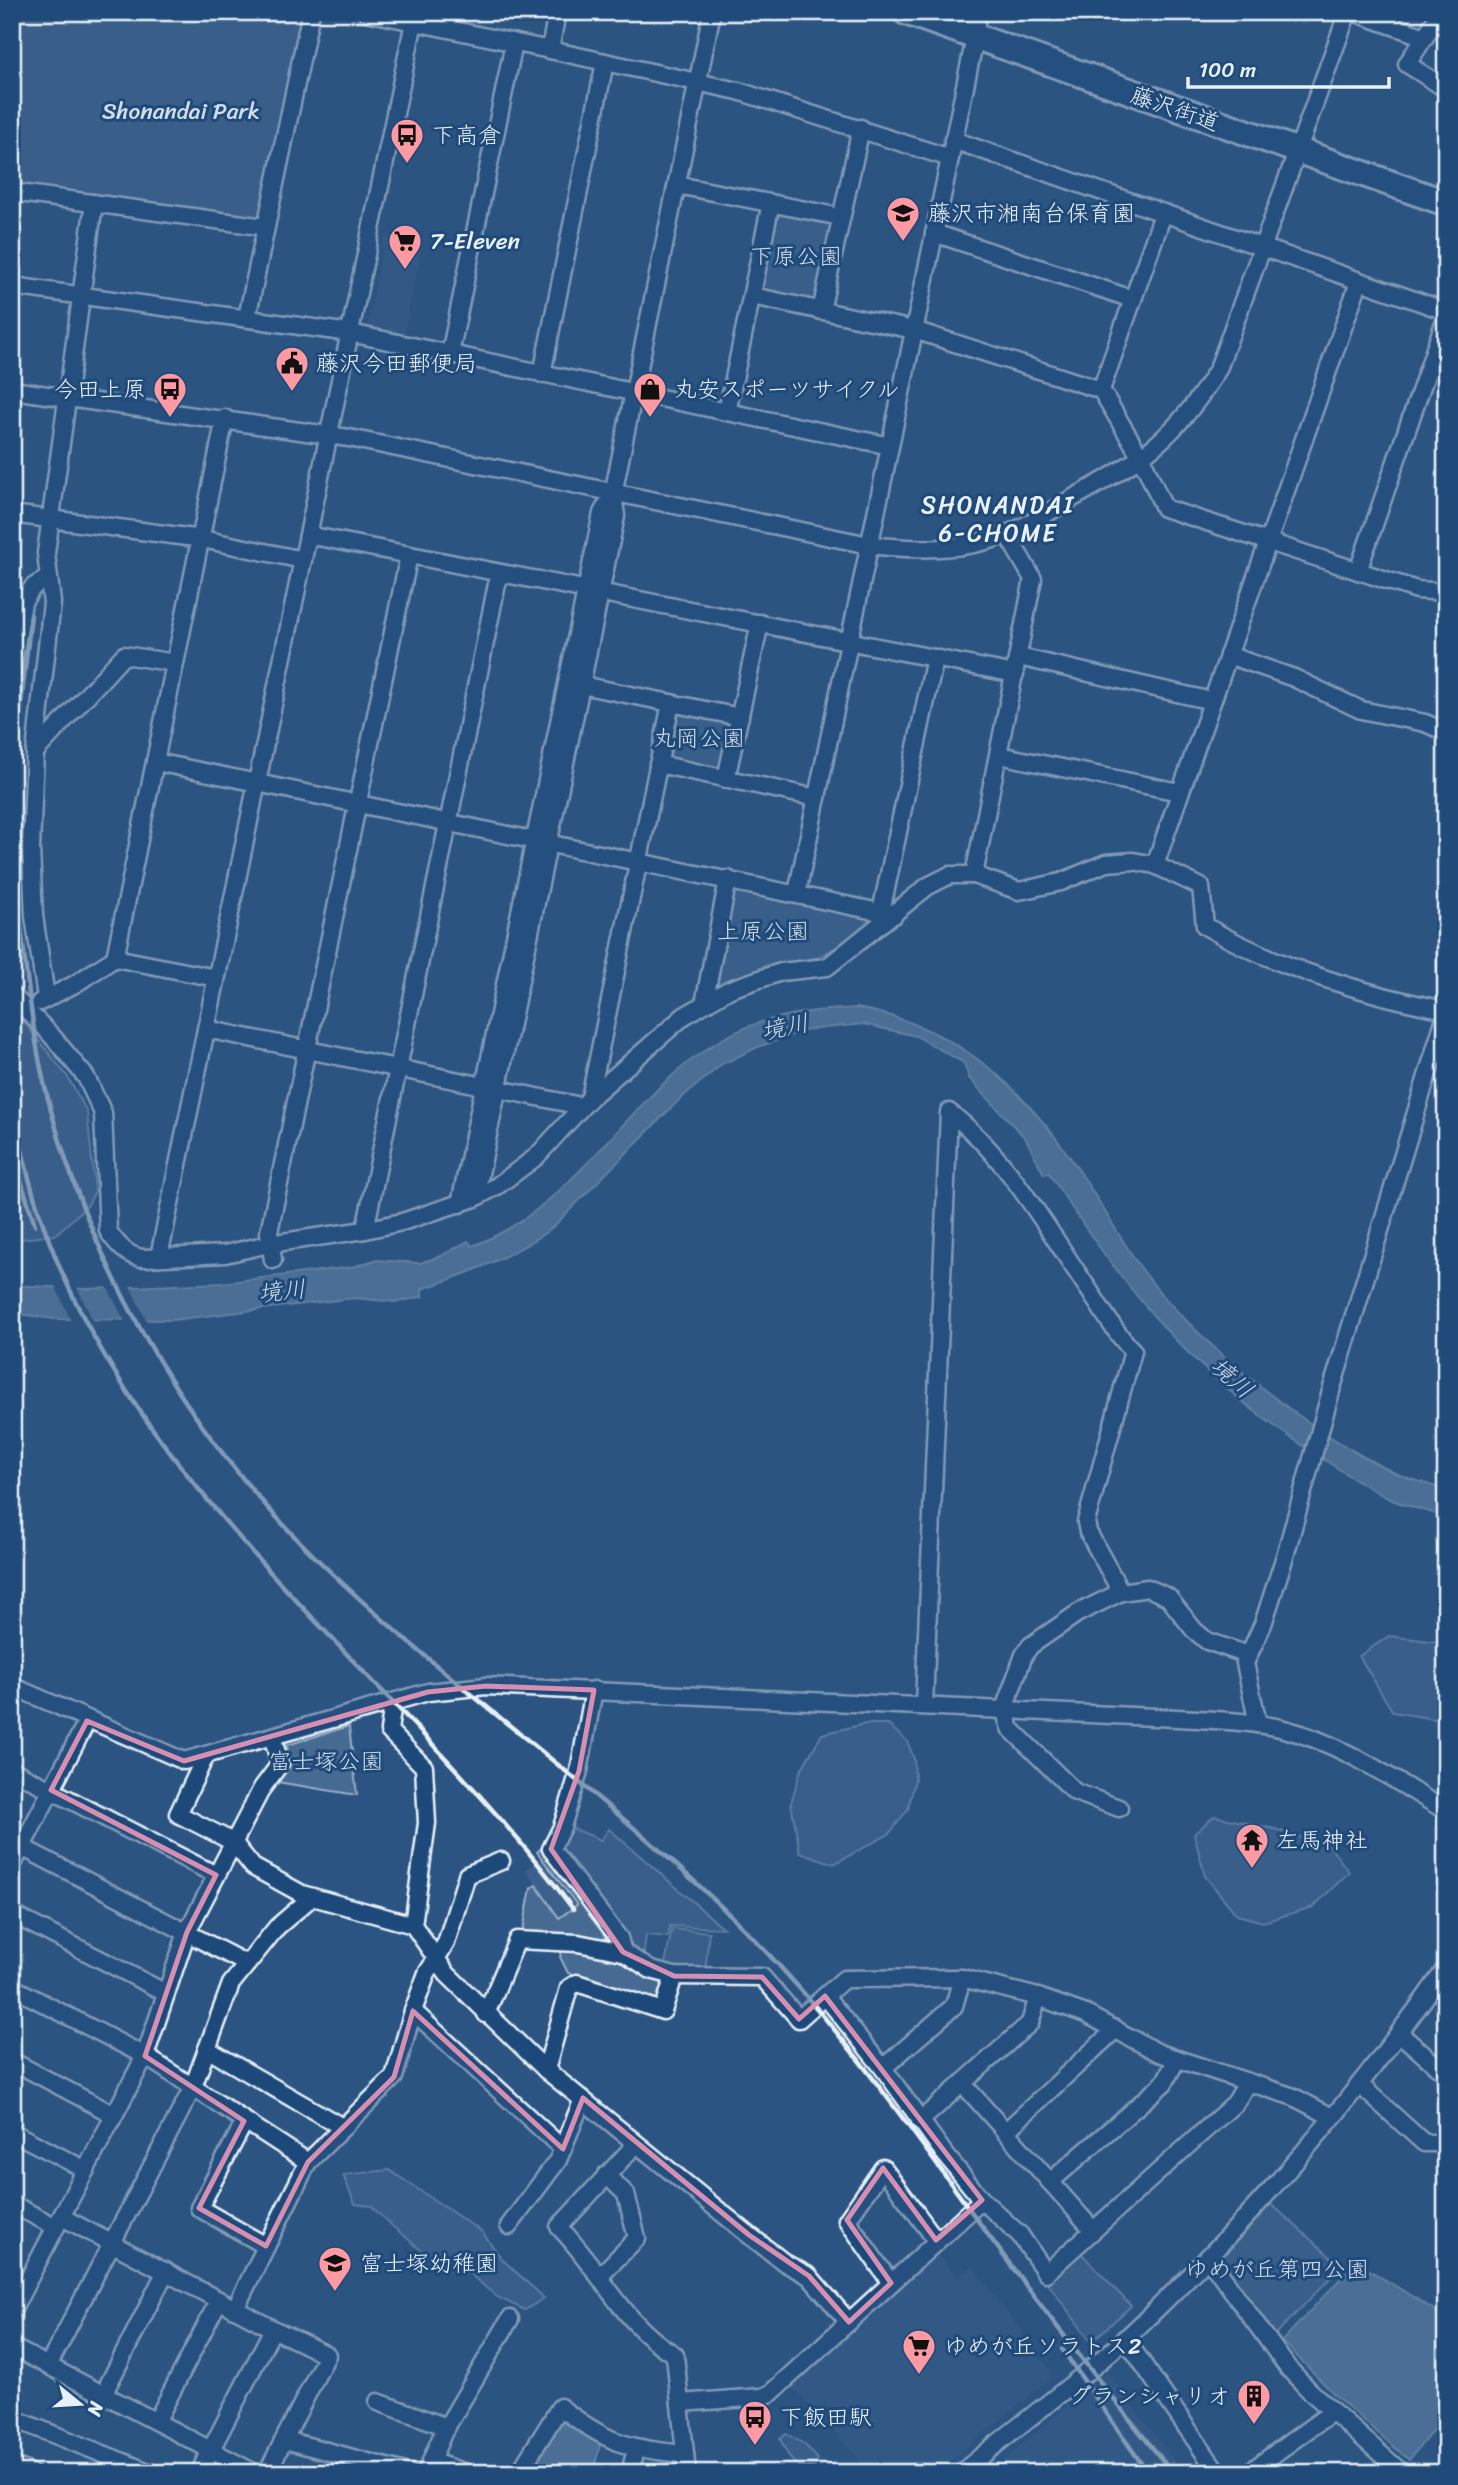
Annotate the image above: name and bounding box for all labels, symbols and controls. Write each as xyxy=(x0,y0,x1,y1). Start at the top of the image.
scale bar xyxy=(1188,46,1390,90)
text: 100 m xyxy=(1199,51,1256,89)
street label: 藤沢街道 xyxy=(1125,75,1225,143)
park label: Shonandai Park xyxy=(102,91,260,132)
place label: 下高倉 xyxy=(432,115,501,156)
bus stop icon: 下高倉 xyxy=(388,116,426,165)
place label: 藤沢市湘南台保育園 xyxy=(928,193,1135,234)
school or university icon: 藤沢市湘南台保育園 xyxy=(884,194,922,243)
place label: 7-Eleven xyxy=(430,221,520,262)
supermarket icon: 7-Eleven xyxy=(386,222,424,271)
park label: 下原公園 xyxy=(750,236,842,277)
place label: 藤沢今田郵便局 xyxy=(316,343,477,384)
public building icon: 藤沢今田郵便局 xyxy=(273,344,311,393)
place label: 今田上原 xyxy=(54,369,146,410)
place label: 丸安スポーツサイクル xyxy=(674,369,900,410)
bus stop icon: 今田上原 xyxy=(151,370,189,419)
shop icon: 丸安スポーツサイクル xyxy=(631,370,669,419)
district label: SHONANDAI 6-CHOME xyxy=(921,484,1075,554)
park label: 丸岡公園 xyxy=(653,718,745,759)
park label: 上原公園 xyxy=(717,911,809,952)
water label: 境川 xyxy=(757,1002,813,1052)
water label: 境川 xyxy=(256,1268,308,1314)
water label: 境川 xyxy=(1200,1346,1264,1410)
park label: 富士塚公園 xyxy=(269,1741,384,1782)
place label: 左馬神社 xyxy=(1276,1820,1368,1861)
temple icon: 左馬神社 xyxy=(1233,1821,1271,1870)
place label: 富士塚幼稚園 xyxy=(360,2243,498,2284)
school or university icon: 富士塚幼稚園 xyxy=(316,2244,354,2293)
park label: ゆめが丘第四公園 xyxy=(1185,2249,1369,2290)
place label: ゆめが丘ソラトス2 xyxy=(944,2326,1141,2367)
supermarket icon: ゆめが丘ソラトス2 xyxy=(900,2327,938,2376)
north arrow xyxy=(46,2370,116,2440)
place label: グランシャリオ xyxy=(1069,2376,1230,2417)
building icon: グランシャリオ xyxy=(1235,2377,1273,2426)
text: N xyxy=(78,2397,114,2421)
place label: 下飯田駅 xyxy=(780,2397,872,2438)
bus stop icon: 下飯田駅 xyxy=(736,2398,774,2447)

